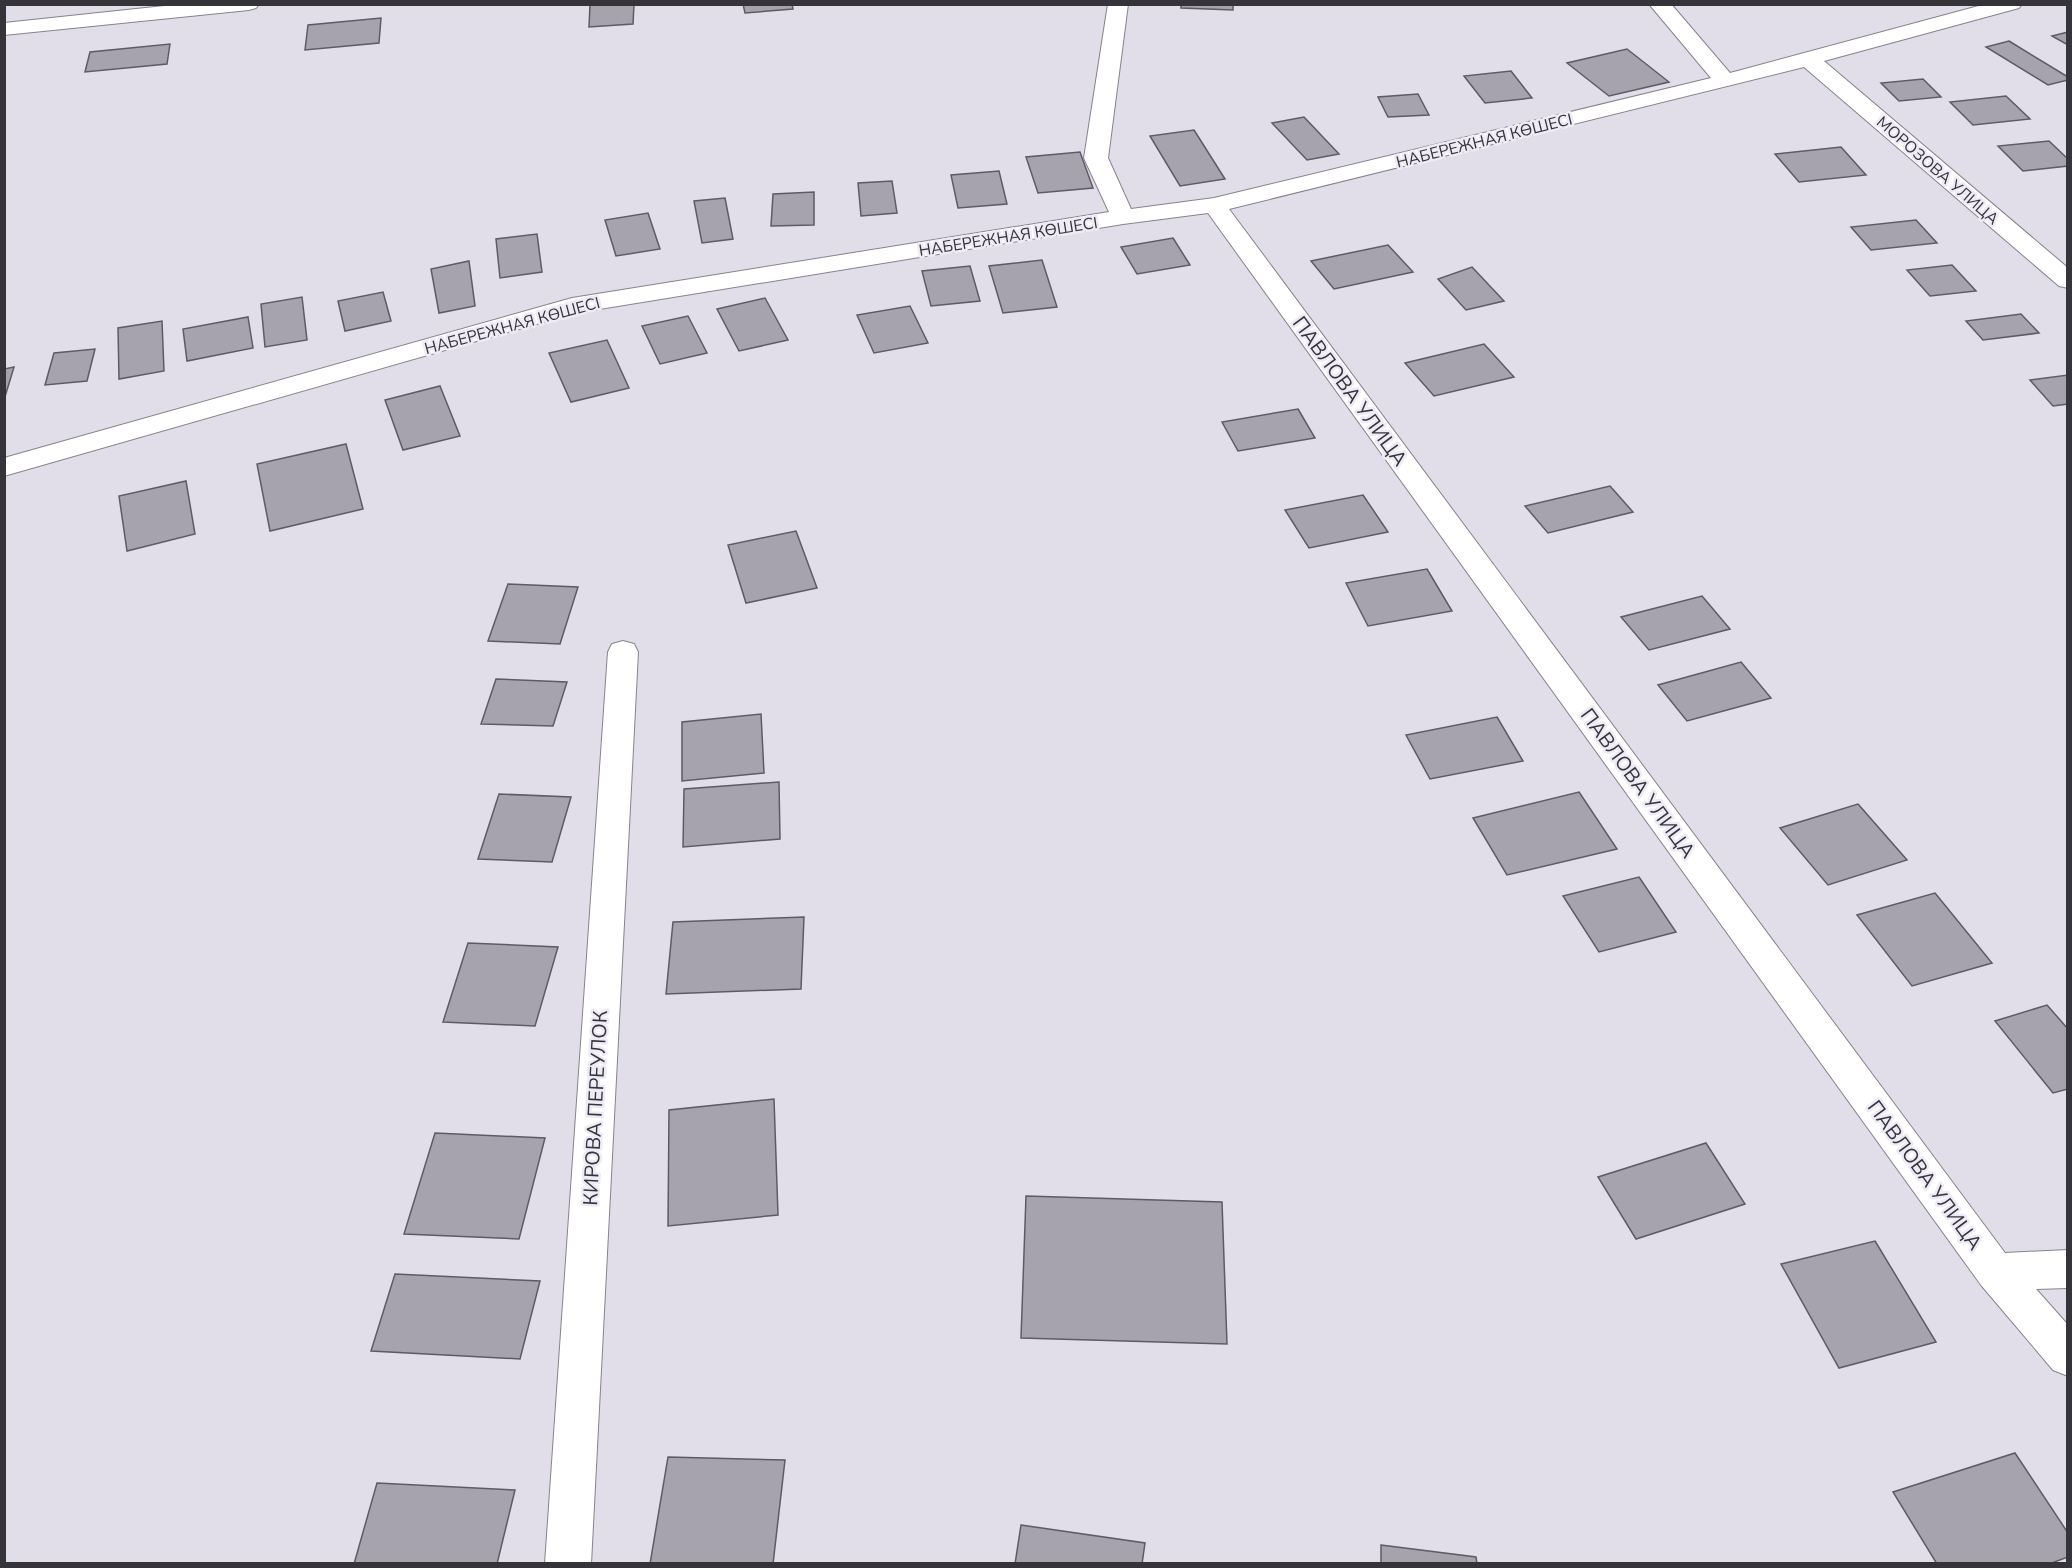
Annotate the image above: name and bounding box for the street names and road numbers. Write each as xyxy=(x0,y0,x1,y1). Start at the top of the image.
street label: НАБЕРЕЖНАЯ КӨШЕСІ xyxy=(1394,108,1575,174)
street label: МОРОЗОВА УЛИЦА xyxy=(1871,111,2003,230)
street label: НАБЕРЕЖНАЯ КӨШЕСІ xyxy=(917,212,1099,262)
street label: НАБЕРЕЖНАЯ КӨШЕСІ xyxy=(422,292,602,360)
street label: ПАВЛОВА УЛИЦА xyxy=(1286,311,1413,472)
street label: ПАВЛОВА УЛИЦА xyxy=(1574,703,1701,864)
street label: КИРОВА ПЕРЕУЛОК xyxy=(577,1010,614,1206)
street label: ПАВЛОВА УЛИЦА xyxy=(1861,1095,1988,1256)

